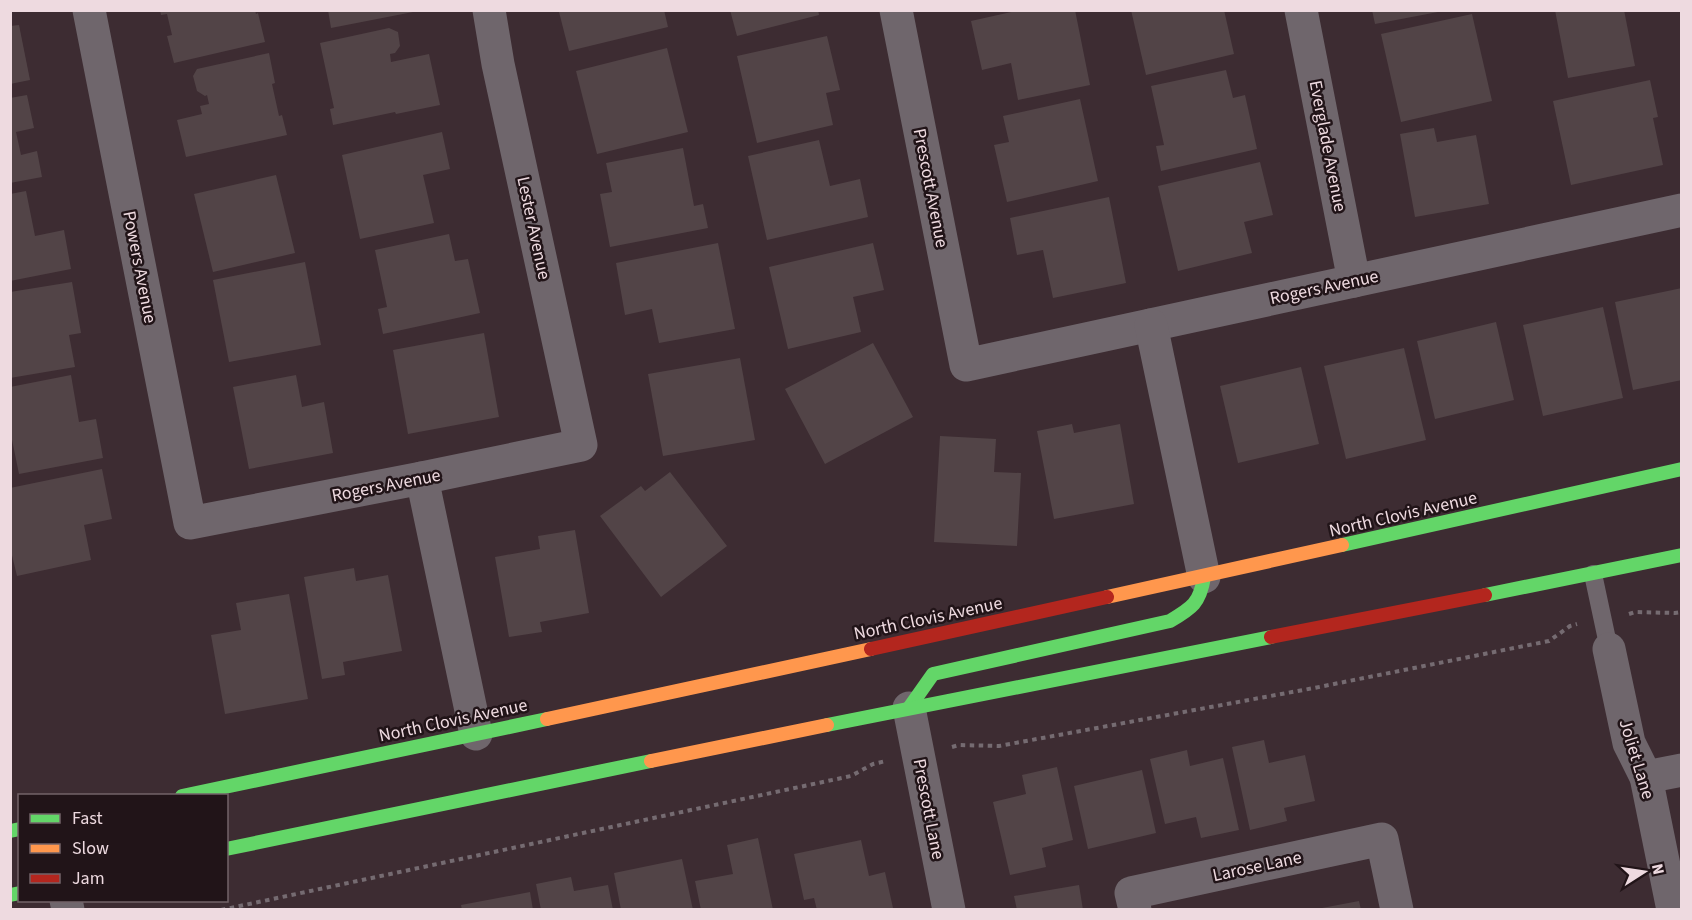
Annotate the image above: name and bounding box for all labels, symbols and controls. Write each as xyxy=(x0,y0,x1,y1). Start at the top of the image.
street label: Everglade Avenue xyxy=(1303,78,1353,214)
street label: Prescott Avenue xyxy=(907,126,954,250)
street label: Lester Avenue xyxy=(510,174,557,282)
street label: Powers Avenue xyxy=(116,209,163,326)
street label: Rogers Avenue xyxy=(1268,264,1381,311)
street label: Rogers Avenue xyxy=(330,463,443,508)
street label: North Clovis Avenue xyxy=(1327,485,1480,544)
street label: North Clovis Avenue xyxy=(852,591,1005,646)
street label: North Clovis Avenue xyxy=(377,693,530,748)
street label: Joliet Lane xyxy=(1613,716,1661,802)
street label: Prescott Lane xyxy=(907,757,951,862)
legend xyxy=(18,794,228,902)
text: Fast xyxy=(72,806,103,831)
text: Slow xyxy=(72,836,109,861)
north arrow xyxy=(1614,842,1674,902)
street label: Larose Lane xyxy=(1210,845,1304,888)
text: N xyxy=(1646,862,1670,877)
text: Jam xyxy=(72,866,105,891)

